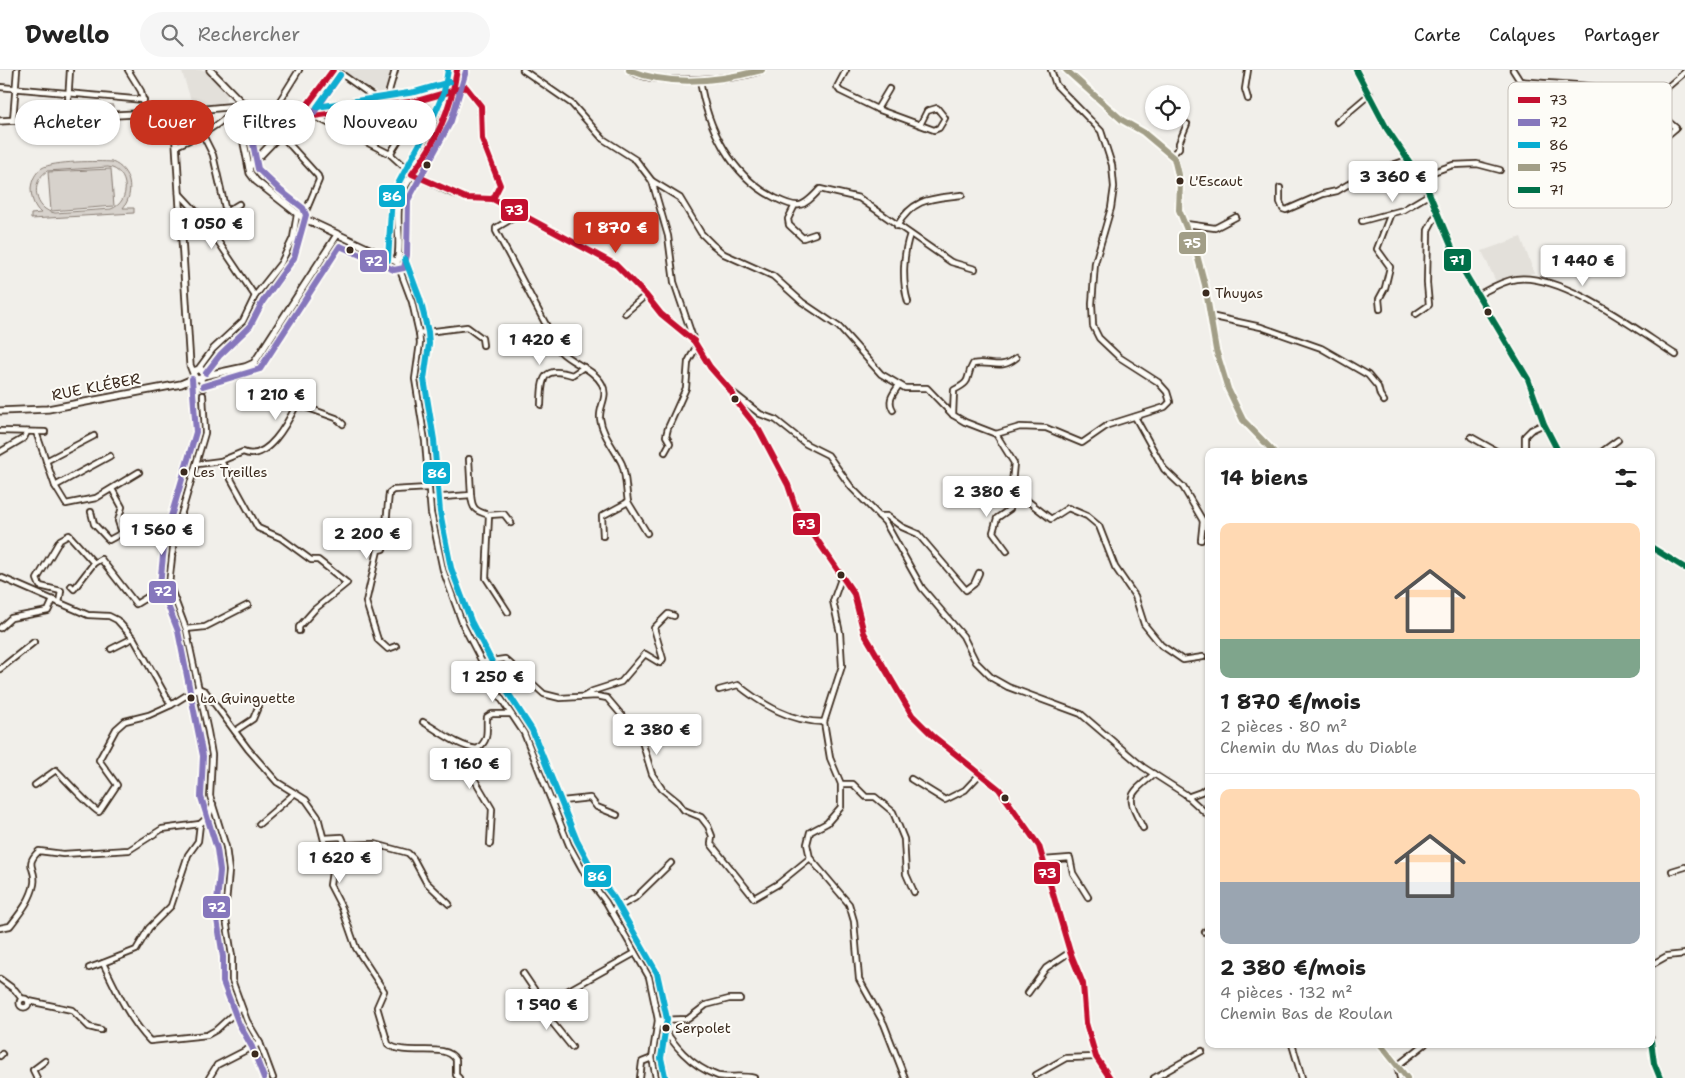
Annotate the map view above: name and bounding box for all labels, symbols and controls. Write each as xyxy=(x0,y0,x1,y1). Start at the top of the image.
search box xyxy=(140,12,490,57)
text: Dwello xyxy=(25,19,110,51)
icon: search xyxy=(158,21,186,49)
text: Rechercher xyxy=(198,22,300,47)
text: Carte xyxy=(1414,23,1461,47)
text: Calques xyxy=(1489,23,1556,47)
text: Partager xyxy=(1584,23,1660,47)
legend xyxy=(1508,82,1672,208)
map controls xyxy=(1145,85,1190,130)
button: locate xyxy=(1145,85,1190,130)
text: 73 xyxy=(1549,91,1568,109)
chip: Acheter xyxy=(15,100,120,145)
chip: Louer xyxy=(130,100,214,145)
chip: Filtres xyxy=(224,100,315,145)
chip: Nouveau xyxy=(325,100,436,145)
text: 72 xyxy=(1549,113,1567,131)
text: 86 xyxy=(1549,136,1568,154)
text: 75 xyxy=(1549,158,1567,176)
unlabelled marker xyxy=(422,160,432,170)
pin: 3 360 € xyxy=(1347,160,1439,203)
text: 3 360 € xyxy=(1360,166,1426,187)
place label: L'Escaut xyxy=(1189,172,1243,190)
marker: L'Escaut xyxy=(1175,176,1185,186)
text: 71 xyxy=(1549,181,1564,199)
line badge: 86 xyxy=(378,184,406,208)
text: 86 xyxy=(382,187,402,205)
line badge: 73 xyxy=(500,198,529,222)
text: 73 xyxy=(504,201,524,219)
pin: 1 050 € xyxy=(166,208,258,250)
pin: 1 870 € xyxy=(570,212,662,254)
text: 1 050 € xyxy=(181,213,243,234)
text: 1 870 € xyxy=(585,217,647,238)
line badge: 75 xyxy=(1178,231,1207,255)
text: 75 xyxy=(1183,234,1201,252)
pin: 1 440 € xyxy=(1537,244,1629,287)
unlabelled marker xyxy=(345,245,355,255)
line badge: 71 xyxy=(1443,248,1472,272)
line badge: 72 xyxy=(359,249,388,273)
text: 1 440 € xyxy=(1551,250,1615,271)
text: 71 xyxy=(1449,251,1465,269)
text: 72 xyxy=(365,252,384,270)
place label: Thuyas xyxy=(1215,284,1263,302)
marker: Thuyas xyxy=(1201,288,1211,298)
unlabelled marker xyxy=(1483,307,1493,317)
pin: 1 420 € xyxy=(494,324,586,366)
text: 1 420 € xyxy=(509,329,571,350)
street label: RUE KLÉBER xyxy=(50,368,142,405)
pin: 1 210 € xyxy=(230,378,322,421)
text: 1 210 € xyxy=(247,384,305,405)
unlabelled marker xyxy=(730,394,740,404)
line badge: 86 xyxy=(422,461,451,485)
place label: Les Treilles xyxy=(193,463,268,481)
text: 86 xyxy=(427,464,447,482)
text: 14 biens xyxy=(1220,464,1308,492)
icon: filters xyxy=(1612,464,1640,492)
marker: Les Treilles xyxy=(179,467,189,477)
pin: 2 380 € xyxy=(941,476,1033,518)
text: 2 380 € xyxy=(954,481,1020,502)
line badge: 73 xyxy=(792,512,821,536)
pin: 1 560 € xyxy=(116,514,208,556)
text: 73 xyxy=(796,515,816,533)
pin: 2 200 € xyxy=(321,518,413,560)
text: 1 560 € xyxy=(131,519,193,540)
text: 2 200 € xyxy=(334,523,400,544)
icon: home xyxy=(1385,556,1475,646)
unlabelled marker xyxy=(836,570,846,580)
line badge: 72 xyxy=(148,580,177,604)
text: 72 xyxy=(154,582,173,600)
pin: 1 250 € xyxy=(447,660,539,703)
text: 1 250 € xyxy=(462,666,524,687)
text: 1 870 €/mois xyxy=(1220,688,1361,716)
place label: La Guinguette xyxy=(200,689,296,707)
marker: La Guinguette xyxy=(186,693,196,703)
pin: 2 380 € xyxy=(611,714,703,756)
text: 2 pièces · 80 m² xyxy=(1220,716,1347,737)
text: 2 380 € xyxy=(624,719,690,740)
text: Chemin du Mas du Diable xyxy=(1220,737,1417,758)
pin: 1 160 € xyxy=(424,748,516,790)
text: 1 160 € xyxy=(441,753,499,774)
unlabelled marker xyxy=(1000,793,1010,803)
icon: home xyxy=(1385,821,1475,911)
pin: 1 620 € xyxy=(294,842,386,884)
text: 1 620 € xyxy=(309,847,371,868)
line badge: 73 xyxy=(1033,861,1061,885)
line badge: 86 xyxy=(583,864,612,888)
text: 73 xyxy=(1037,864,1057,882)
text: 86 xyxy=(587,867,607,885)
line badge: 72 xyxy=(202,895,231,919)
text: 72 xyxy=(208,898,227,916)
text: 2 380 €/mois xyxy=(1220,954,1366,982)
text: 4 pièces · 132 m² xyxy=(1220,982,1353,1003)
pin: 1 590 € xyxy=(501,988,593,1031)
text: 1 590 € xyxy=(516,994,578,1015)
text: Chemin Bas de Roulan xyxy=(1220,1003,1393,1024)
place label: Serpolet xyxy=(675,1019,731,1037)
marker: Serpolet xyxy=(661,1023,671,1033)
unlabelled marker xyxy=(250,1049,260,1059)

